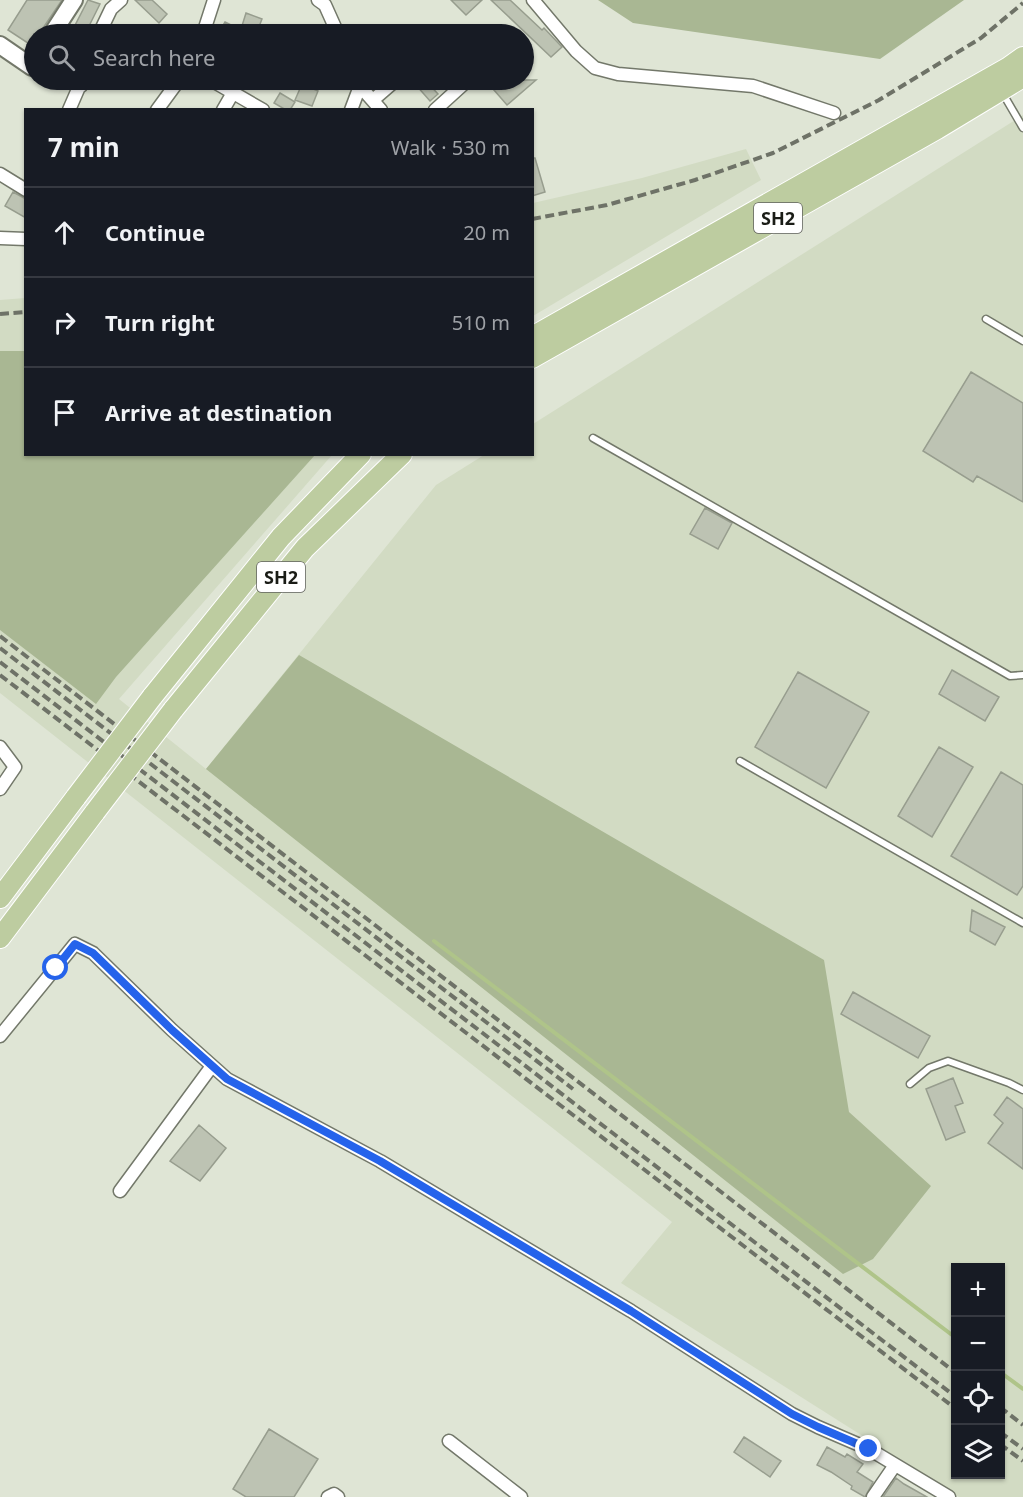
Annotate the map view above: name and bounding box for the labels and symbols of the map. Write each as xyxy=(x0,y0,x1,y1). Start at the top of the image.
road number: SH2 xyxy=(754,203,802,233)
road number: SH2 xyxy=(257,562,305,592)
route start xyxy=(42,954,68,980)
route end xyxy=(855,1435,881,1461)

